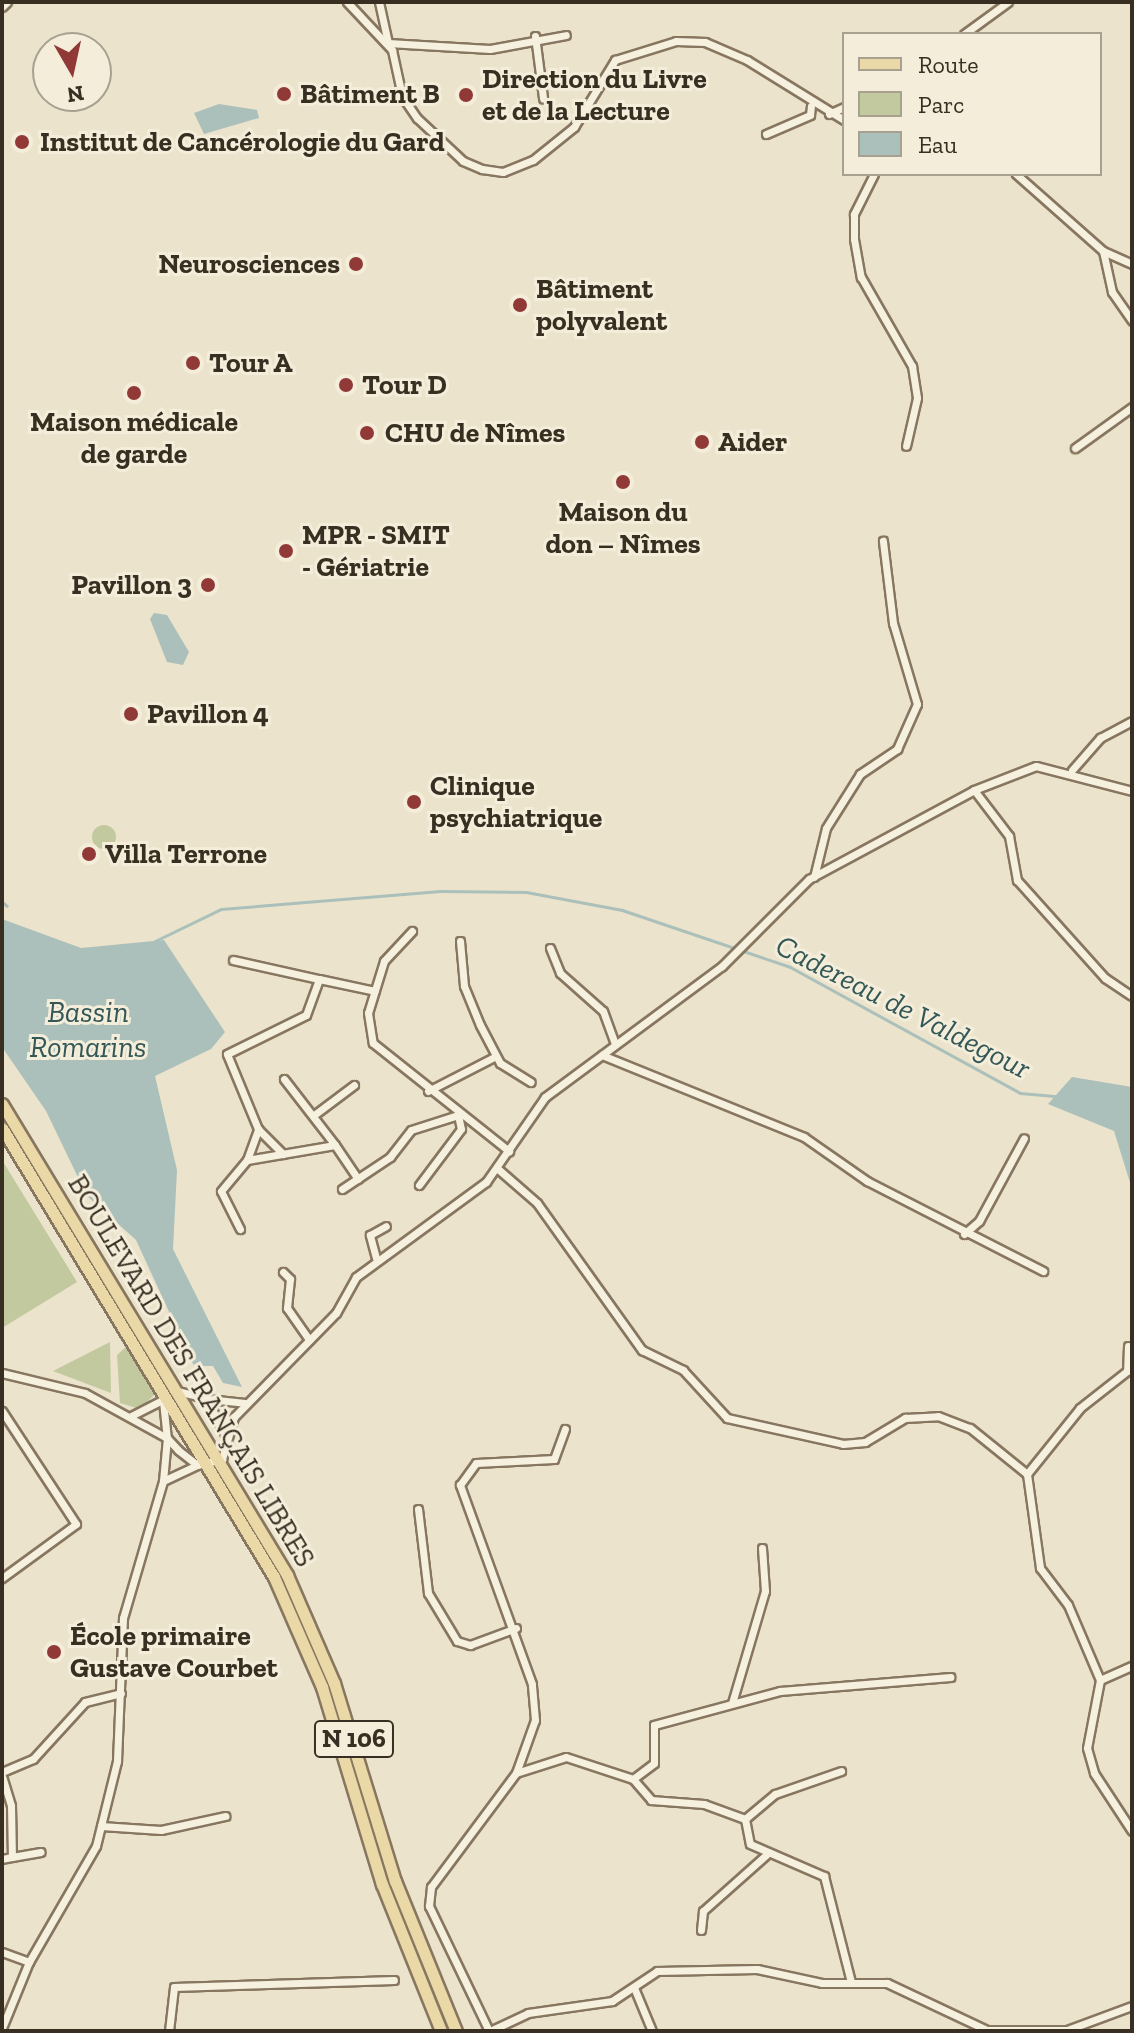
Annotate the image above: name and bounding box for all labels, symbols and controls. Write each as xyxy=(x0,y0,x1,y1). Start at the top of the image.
north arrow xyxy=(32,32,112,112)
legend xyxy=(842,32,1102,176)
text: Route xyxy=(918,50,978,79)
place label: Direction du Livre et de la Lecture xyxy=(482,62,707,128)
place label: Bâtiment B xyxy=(300,77,440,111)
text: N xyxy=(65,80,86,109)
marker: Bâtiment B xyxy=(275,85,293,103)
marker: Direction du Livre et de la Lecture xyxy=(457,86,475,104)
text: Parc xyxy=(918,90,964,119)
place label: Institut de Cancérologie du Gard xyxy=(40,125,445,159)
text: Eau xyxy=(918,130,957,159)
marker: Institut de Cancérologie du Gard xyxy=(11,131,33,153)
place label: Neurosciences xyxy=(158,247,340,281)
marker: Neurosciences xyxy=(347,255,365,273)
place label: Bâtiment polyvalent xyxy=(536,272,667,338)
marker: Bâtiment polyvalent xyxy=(511,296,529,314)
place label: Tour A xyxy=(209,346,294,380)
marker: Tour A xyxy=(184,354,202,372)
place label: Tour D xyxy=(362,368,447,402)
marker: Tour D xyxy=(337,376,355,394)
marker: Maison médicale de garde xyxy=(125,384,143,402)
place label: Maison médicale de garde xyxy=(30,405,238,471)
place label: CHU de Nîmes xyxy=(385,416,565,450)
marker: CHU de Nîmes xyxy=(356,422,378,444)
place label: Aider xyxy=(718,425,787,459)
marker: Aider xyxy=(693,433,711,451)
marker: Maison du don – Nîmes xyxy=(614,473,632,491)
place label: Maison du don – Nîmes xyxy=(545,495,701,561)
place label: MPR - SMIT - Gériatrie xyxy=(302,518,450,584)
marker: MPR - SMIT - Gériatrie xyxy=(277,542,295,560)
place label: Pavillon 3 xyxy=(71,568,192,602)
marker: Pavillon 3 xyxy=(199,576,217,594)
place label: Pavillon 4 xyxy=(147,697,269,731)
marker: Pavillon 4 xyxy=(122,705,140,723)
place label: Clinique psychiatrique xyxy=(430,769,602,835)
marker: Clinique psychiatrique xyxy=(405,793,423,811)
place label: Villa Terrone xyxy=(105,837,267,871)
marker: Villa Terrone xyxy=(80,845,98,863)
water label: Cadereau de Valdegour xyxy=(769,927,1037,1087)
water label: Bassin Romarins xyxy=(30,994,146,1064)
street label: BOULEVARD DES FRANÇAIS LIBRES xyxy=(60,1169,322,1573)
place label: École primaire Gustave Courbet xyxy=(70,1619,278,1685)
marker: École primaire Gustave Courbet xyxy=(45,1643,63,1661)
road number: N 106 xyxy=(312,1717,396,1761)

